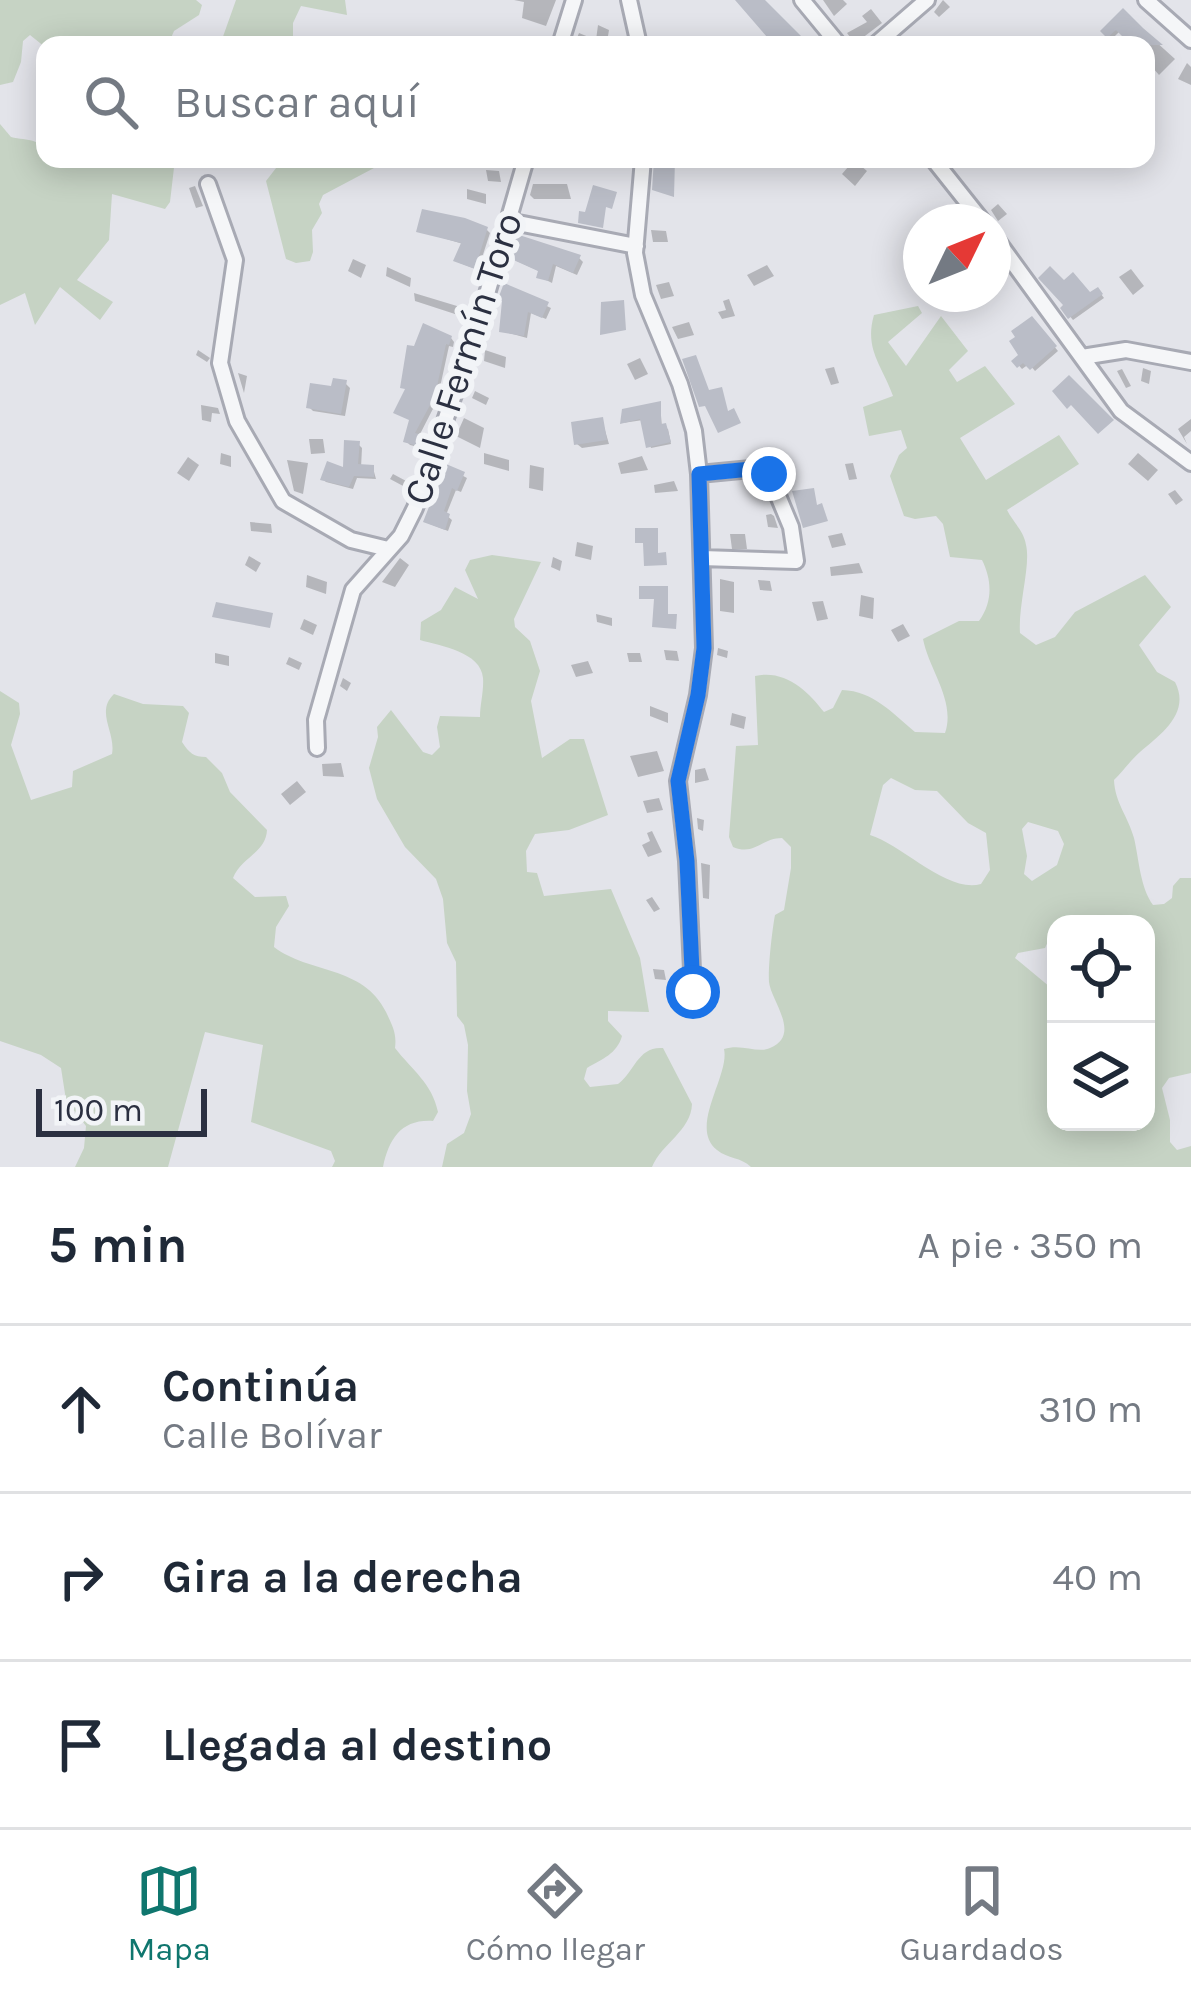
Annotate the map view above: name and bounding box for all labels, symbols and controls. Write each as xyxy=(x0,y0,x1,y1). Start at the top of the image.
search box xyxy=(36,36,1155,168)
icon: search xyxy=(78,69,144,135)
text: Buscar aquí xyxy=(174,76,420,128)
north arrow xyxy=(903,204,1011,312)
street label: Calle Fermín Toro xyxy=(394,207,532,510)
route end xyxy=(742,447,796,501)
map controls xyxy=(1047,915,1155,1131)
button: locate xyxy=(1047,915,1155,1023)
route start xyxy=(666,965,720,1019)
button: layers xyxy=(1047,1023,1155,1131)
scale bar xyxy=(36,1083,207,1136)
text: 100 m xyxy=(54,1091,143,1129)
text: 5 min xyxy=(48,1215,188,1275)
text: A pie · 350 m xyxy=(917,1222,1143,1268)
text: Continúa xyxy=(162,1360,359,1412)
icon: ahead xyxy=(48,1376,114,1442)
text: 310 m xyxy=(1038,1386,1143,1432)
text: Calle Bolívar xyxy=(162,1412,382,1458)
icon: right xyxy=(48,1544,114,1610)
text: Gira a la derecha xyxy=(162,1551,523,1603)
text: 40 m xyxy=(1052,1554,1143,1600)
icon: arrive xyxy=(48,1712,114,1778)
text: Llegada al destino xyxy=(162,1719,552,1771)
tab: Mapa xyxy=(127,1858,211,1968)
tab: Cómo llegar xyxy=(466,1858,645,1968)
tab: Guardados xyxy=(900,1858,1064,1968)

